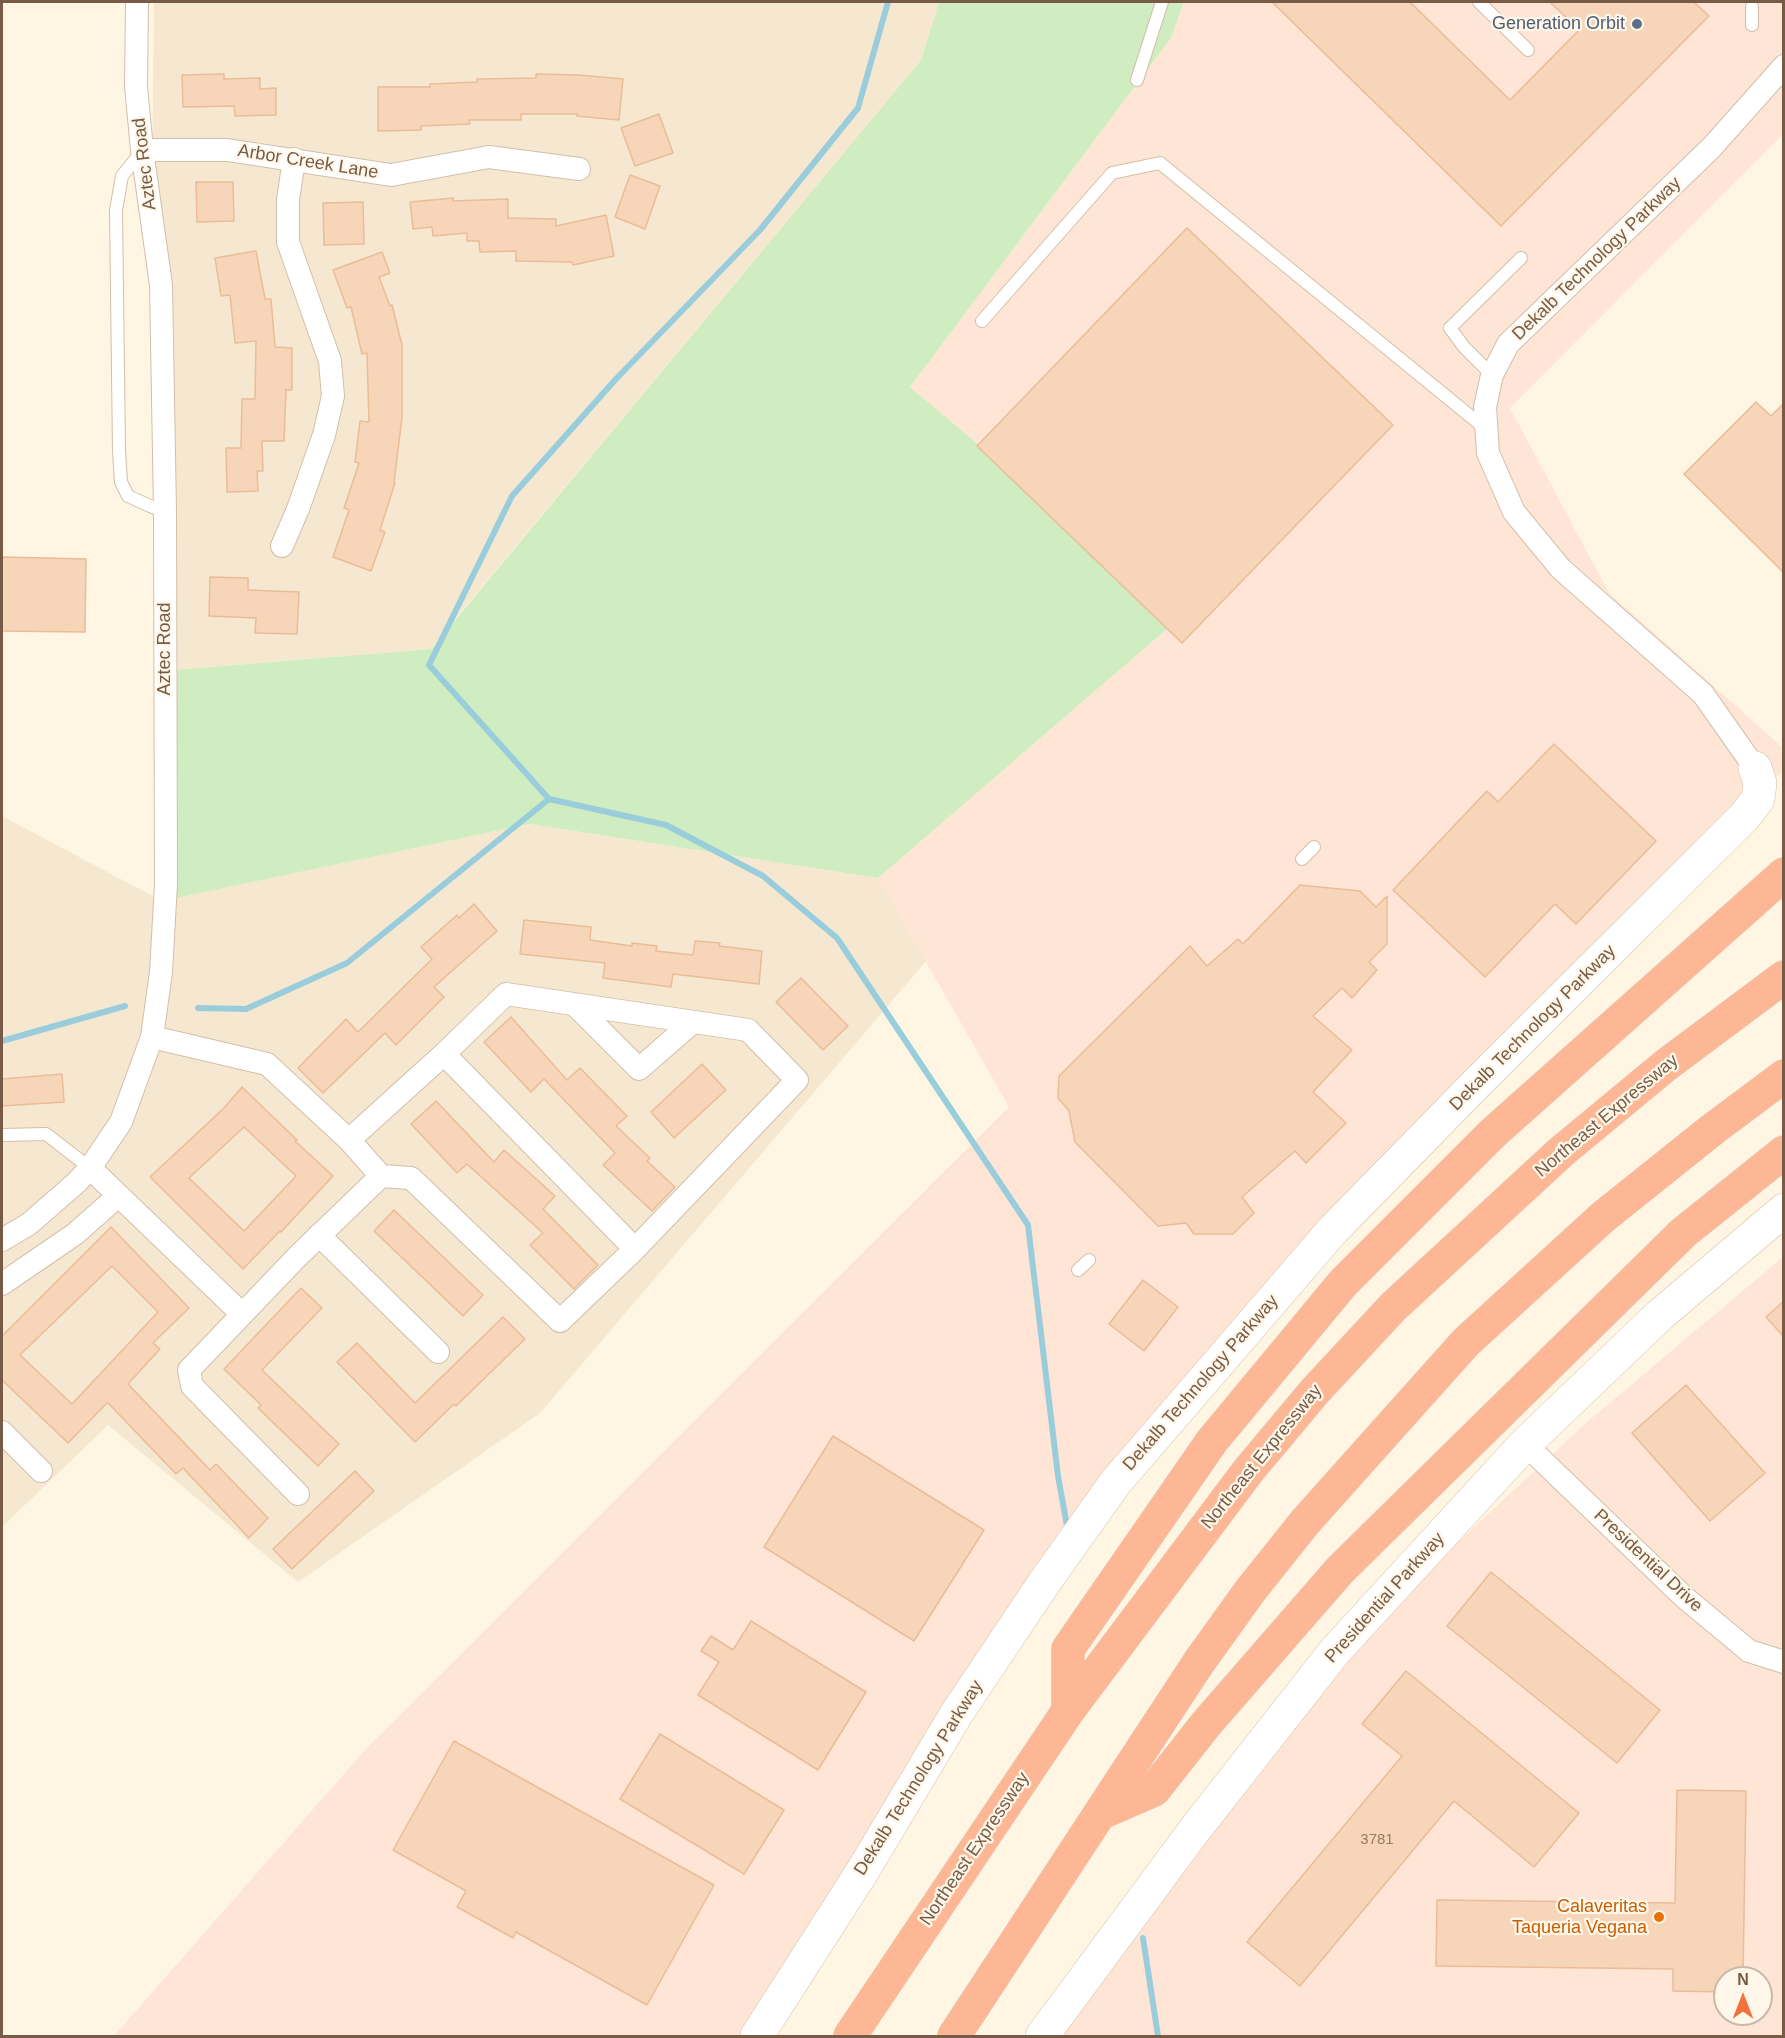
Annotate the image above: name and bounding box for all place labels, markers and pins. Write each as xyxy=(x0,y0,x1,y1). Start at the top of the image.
place label: Generation Orbit xyxy=(1492,13,1625,35)
marker: Generation Orbit xyxy=(1630,17,1644,31)
place label: Calaveritas Taqueria Vegana xyxy=(1512,1896,1647,1938)
marker: Calaveritas Taqueria Vegana xyxy=(1652,1910,1666,1924)

